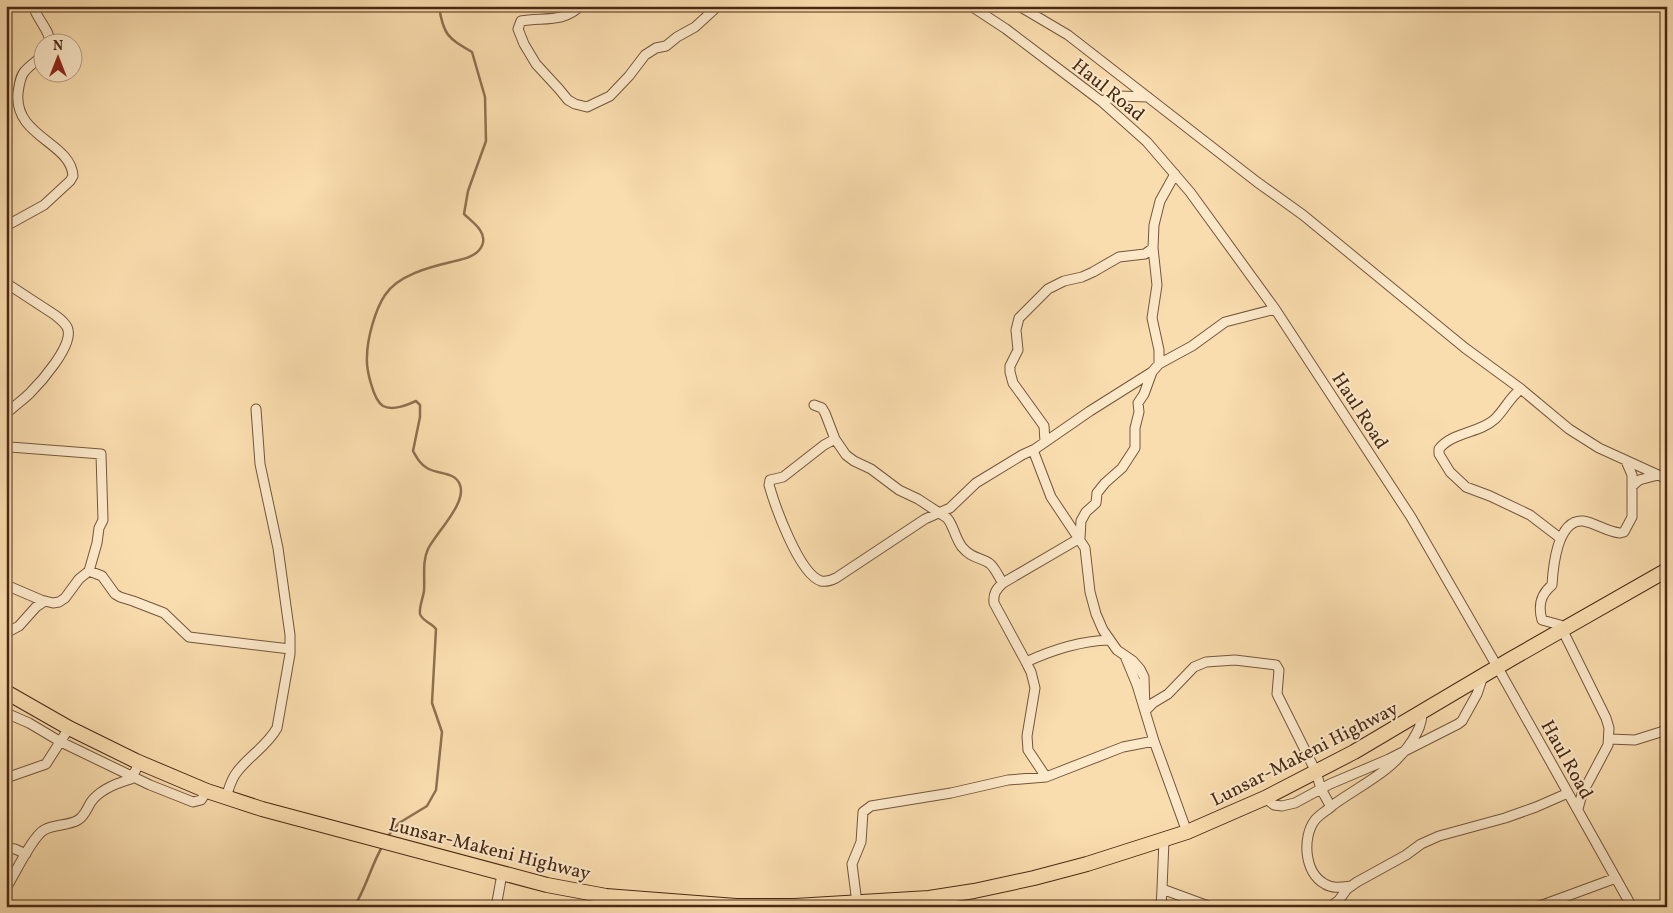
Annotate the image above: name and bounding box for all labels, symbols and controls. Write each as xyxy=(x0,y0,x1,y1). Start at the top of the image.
north arrow xyxy=(32,32,82,82)
text: N xyxy=(53,37,63,56)
street label: Haul Road xyxy=(1066,53,1150,128)
street label: Haul Road xyxy=(1325,368,1394,455)
street label: Lunsar-Makeni Highway xyxy=(1207,696,1403,813)
street label: Haul Road xyxy=(1534,716,1599,804)
street label: Lunsar-Makeni Highway xyxy=(386,812,593,888)

